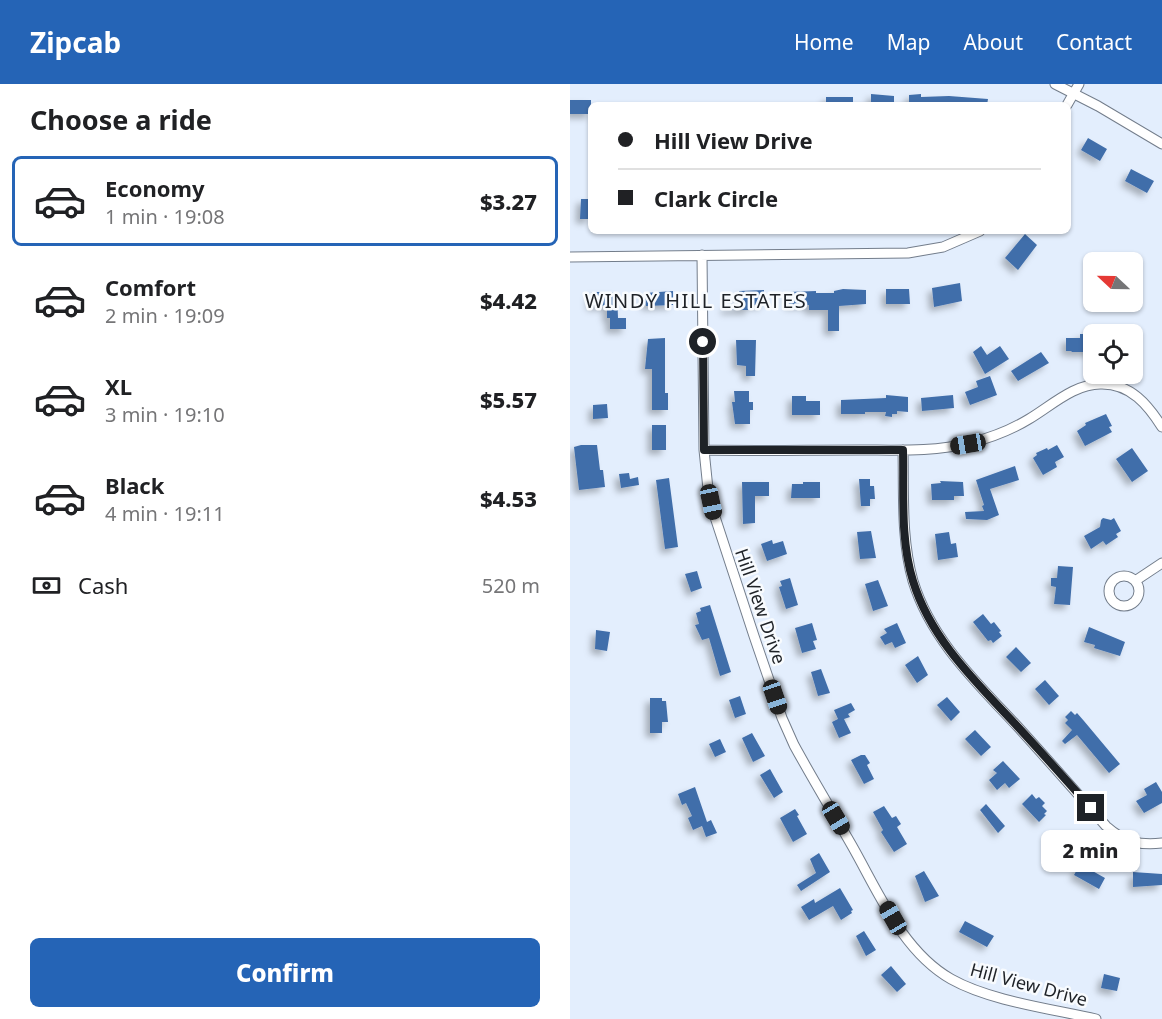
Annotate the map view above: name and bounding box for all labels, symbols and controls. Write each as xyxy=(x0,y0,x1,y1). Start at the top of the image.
text: Zipcab xyxy=(30,23,121,61)
text: Home xyxy=(794,28,854,56)
text: Map xyxy=(887,28,930,56)
text: About xyxy=(963,28,1023,56)
text: Contact xyxy=(1056,28,1132,56)
text: Choose a ride xyxy=(30,101,212,138)
text: Hill View Drive xyxy=(654,125,813,155)
text: Economy xyxy=(105,173,204,203)
icon: car xyxy=(33,174,87,228)
text: Clark Circle xyxy=(654,183,778,213)
text: $3.27 xyxy=(480,186,537,216)
text: 1 min · 19:08 xyxy=(105,203,225,230)
north arrow xyxy=(1083,252,1143,312)
map controls xyxy=(1083,252,1143,384)
text: Comfort xyxy=(105,272,196,302)
icon: car xyxy=(33,273,87,327)
text: $4.42 xyxy=(480,285,537,315)
district label: WINDY HILL ESTATES xyxy=(585,287,807,314)
text: 2 min · 19:09 xyxy=(105,302,225,329)
button: locate xyxy=(1083,324,1143,384)
route start xyxy=(689,328,716,355)
text: XL xyxy=(105,371,132,401)
icon: car xyxy=(33,372,87,426)
text: $5.57 xyxy=(480,384,537,414)
text: 3 min · 19:10 xyxy=(105,401,225,428)
car xyxy=(949,432,987,456)
text: Black xyxy=(105,470,164,500)
icon: car xyxy=(33,471,87,525)
text: $4.53 xyxy=(480,483,537,513)
car xyxy=(698,483,724,521)
text: 4 min · 19:11 xyxy=(105,500,225,527)
street label: Hill View Drive xyxy=(730,545,792,667)
icon: cash xyxy=(30,569,63,602)
text: Cash xyxy=(78,570,128,600)
text: 520 m xyxy=(482,572,540,599)
car xyxy=(761,677,789,717)
route end xyxy=(1077,794,1104,821)
car xyxy=(819,798,853,838)
callout: 2 min xyxy=(1042,829,1140,871)
text: 2 min xyxy=(1063,837,1118,864)
car xyxy=(876,898,910,938)
button: Confirm xyxy=(30,938,540,1007)
street label: Hill View Drive xyxy=(968,957,1090,1011)

